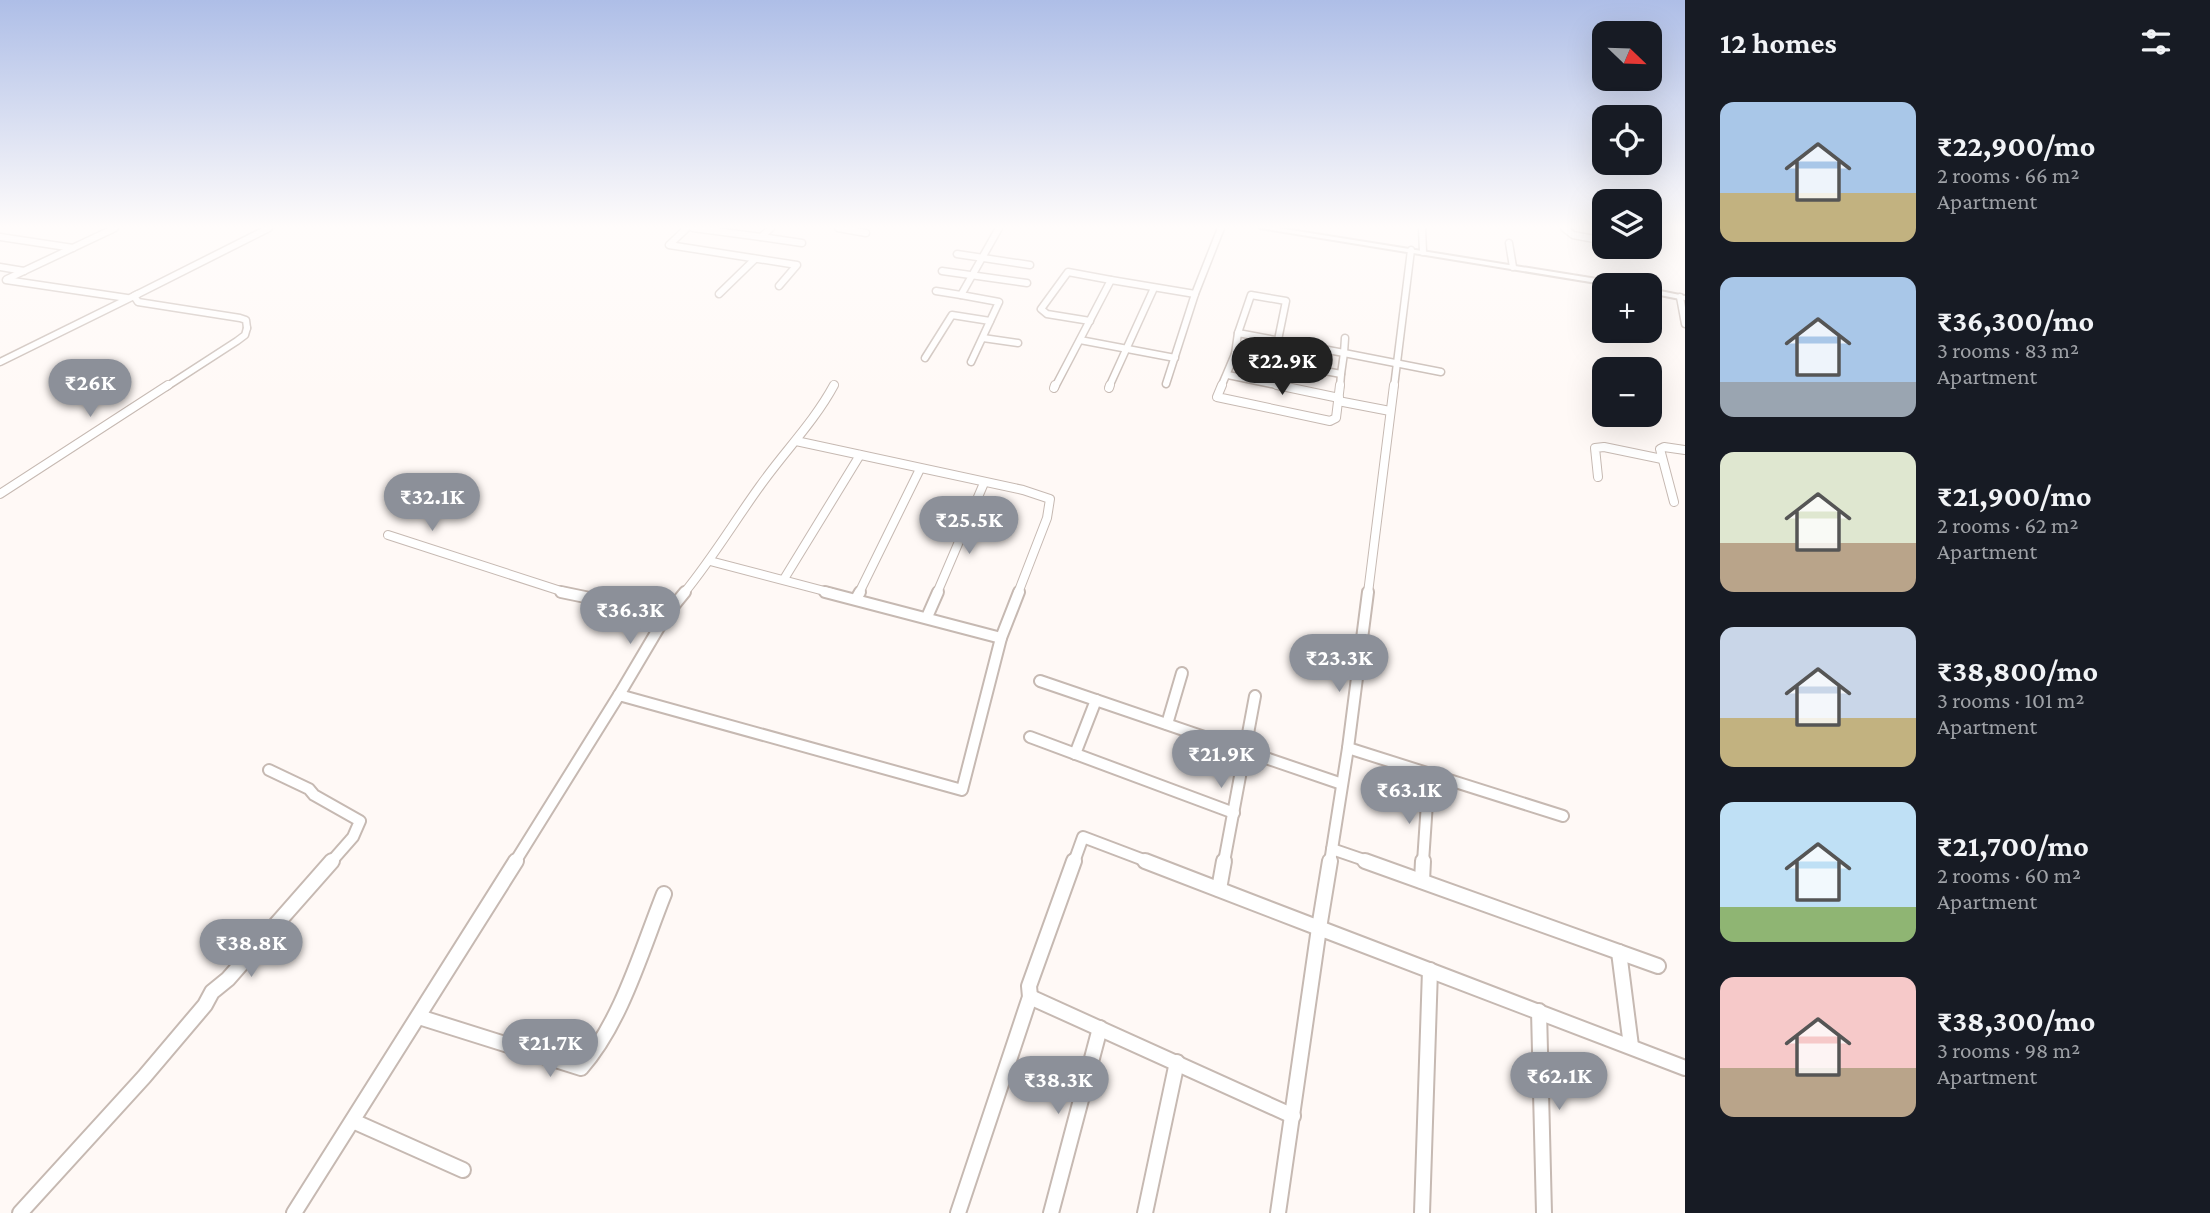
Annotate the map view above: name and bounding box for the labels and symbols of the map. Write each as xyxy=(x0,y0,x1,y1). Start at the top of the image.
north arrow xyxy=(1592,21,1662,91)
pin: ₹22.9K xyxy=(1225,338,1339,397)
pin: ₹26K xyxy=(49,360,131,419)
pin: ₹32.1K xyxy=(375,474,489,533)
pin: ₹25.5K xyxy=(912,496,1026,556)
pin: ₹36.3K xyxy=(573,586,687,646)
pin: ₹23.3K xyxy=(1282,634,1396,694)
pin: ₹21.9K xyxy=(1164,730,1278,790)
pin: ₹63.1K xyxy=(1352,766,1466,826)
pin: ₹38.8K xyxy=(194,920,308,979)
pin: ₹21.7K xyxy=(493,1020,607,1079)
pin: ₹62.1K xyxy=(1502,1052,1616,1112)
pin: ₹38.3K xyxy=(1001,1056,1115,1116)

